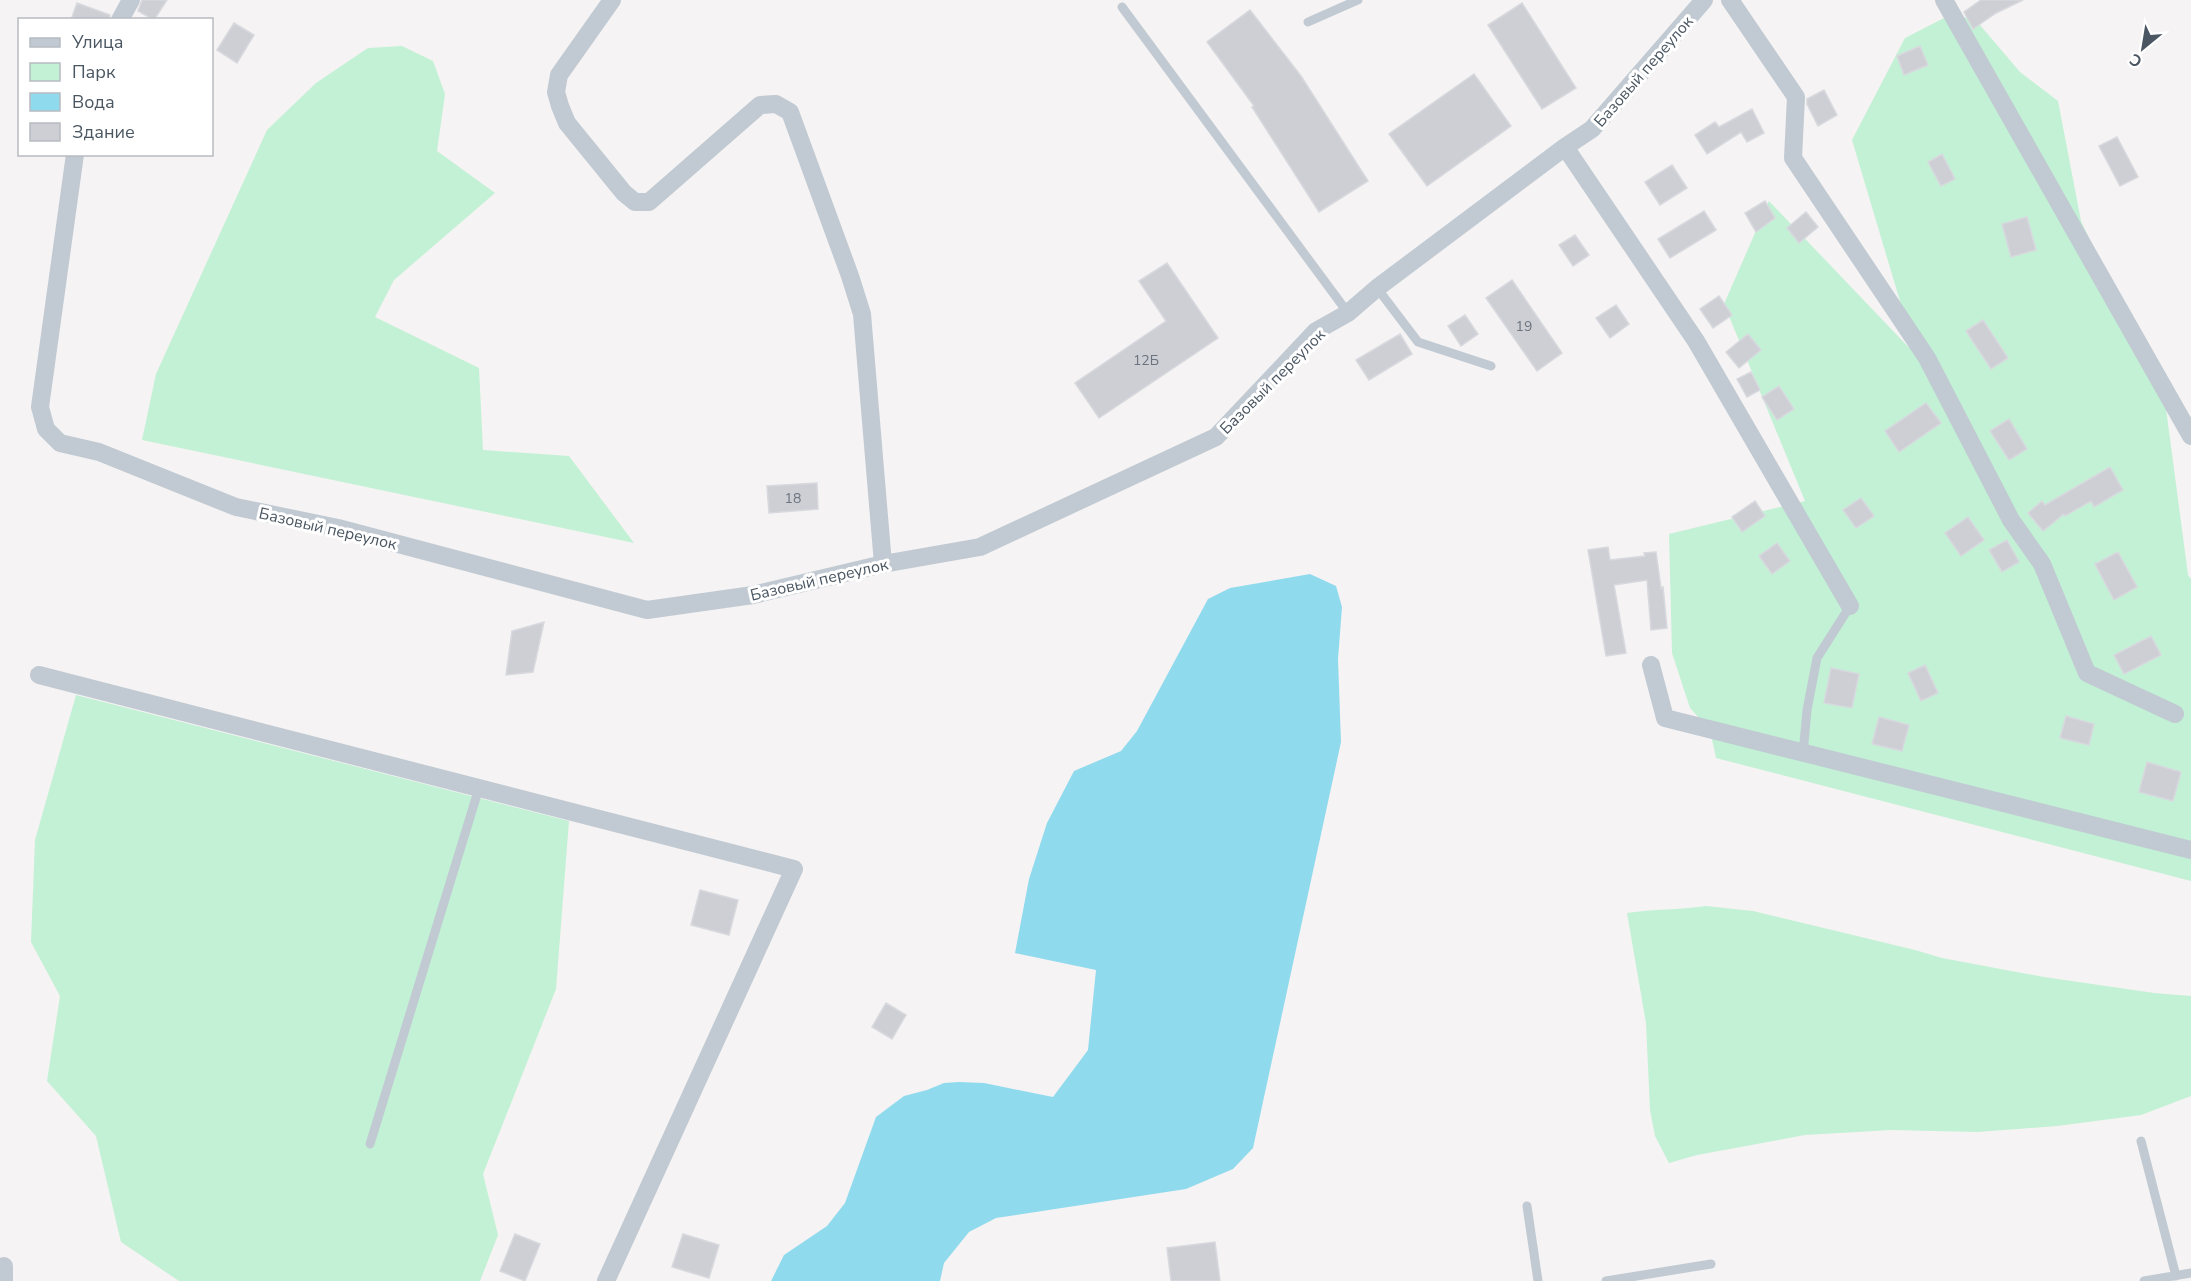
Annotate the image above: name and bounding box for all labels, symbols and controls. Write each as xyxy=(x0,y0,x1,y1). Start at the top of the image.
street label: Базовый переулок xyxy=(1589,11,1699,132)
legend xyxy=(18,18,213,156)
north arrow xyxy=(2113,18,2173,78)
text: Улица xyxy=(71,30,123,54)
text: С xyxy=(2126,48,2146,72)
text: Парк xyxy=(72,60,116,84)
text: Вода xyxy=(72,90,115,114)
text: Здание xyxy=(72,120,135,144)
house number: 19 xyxy=(1516,317,1532,336)
street label: Базовый переулок xyxy=(1215,324,1331,439)
house number: 12Б xyxy=(1133,351,1159,370)
house number: 18 xyxy=(785,489,801,508)
street label: Базовый переулок xyxy=(257,502,399,556)
street label: Базовый переулок xyxy=(748,553,891,607)

